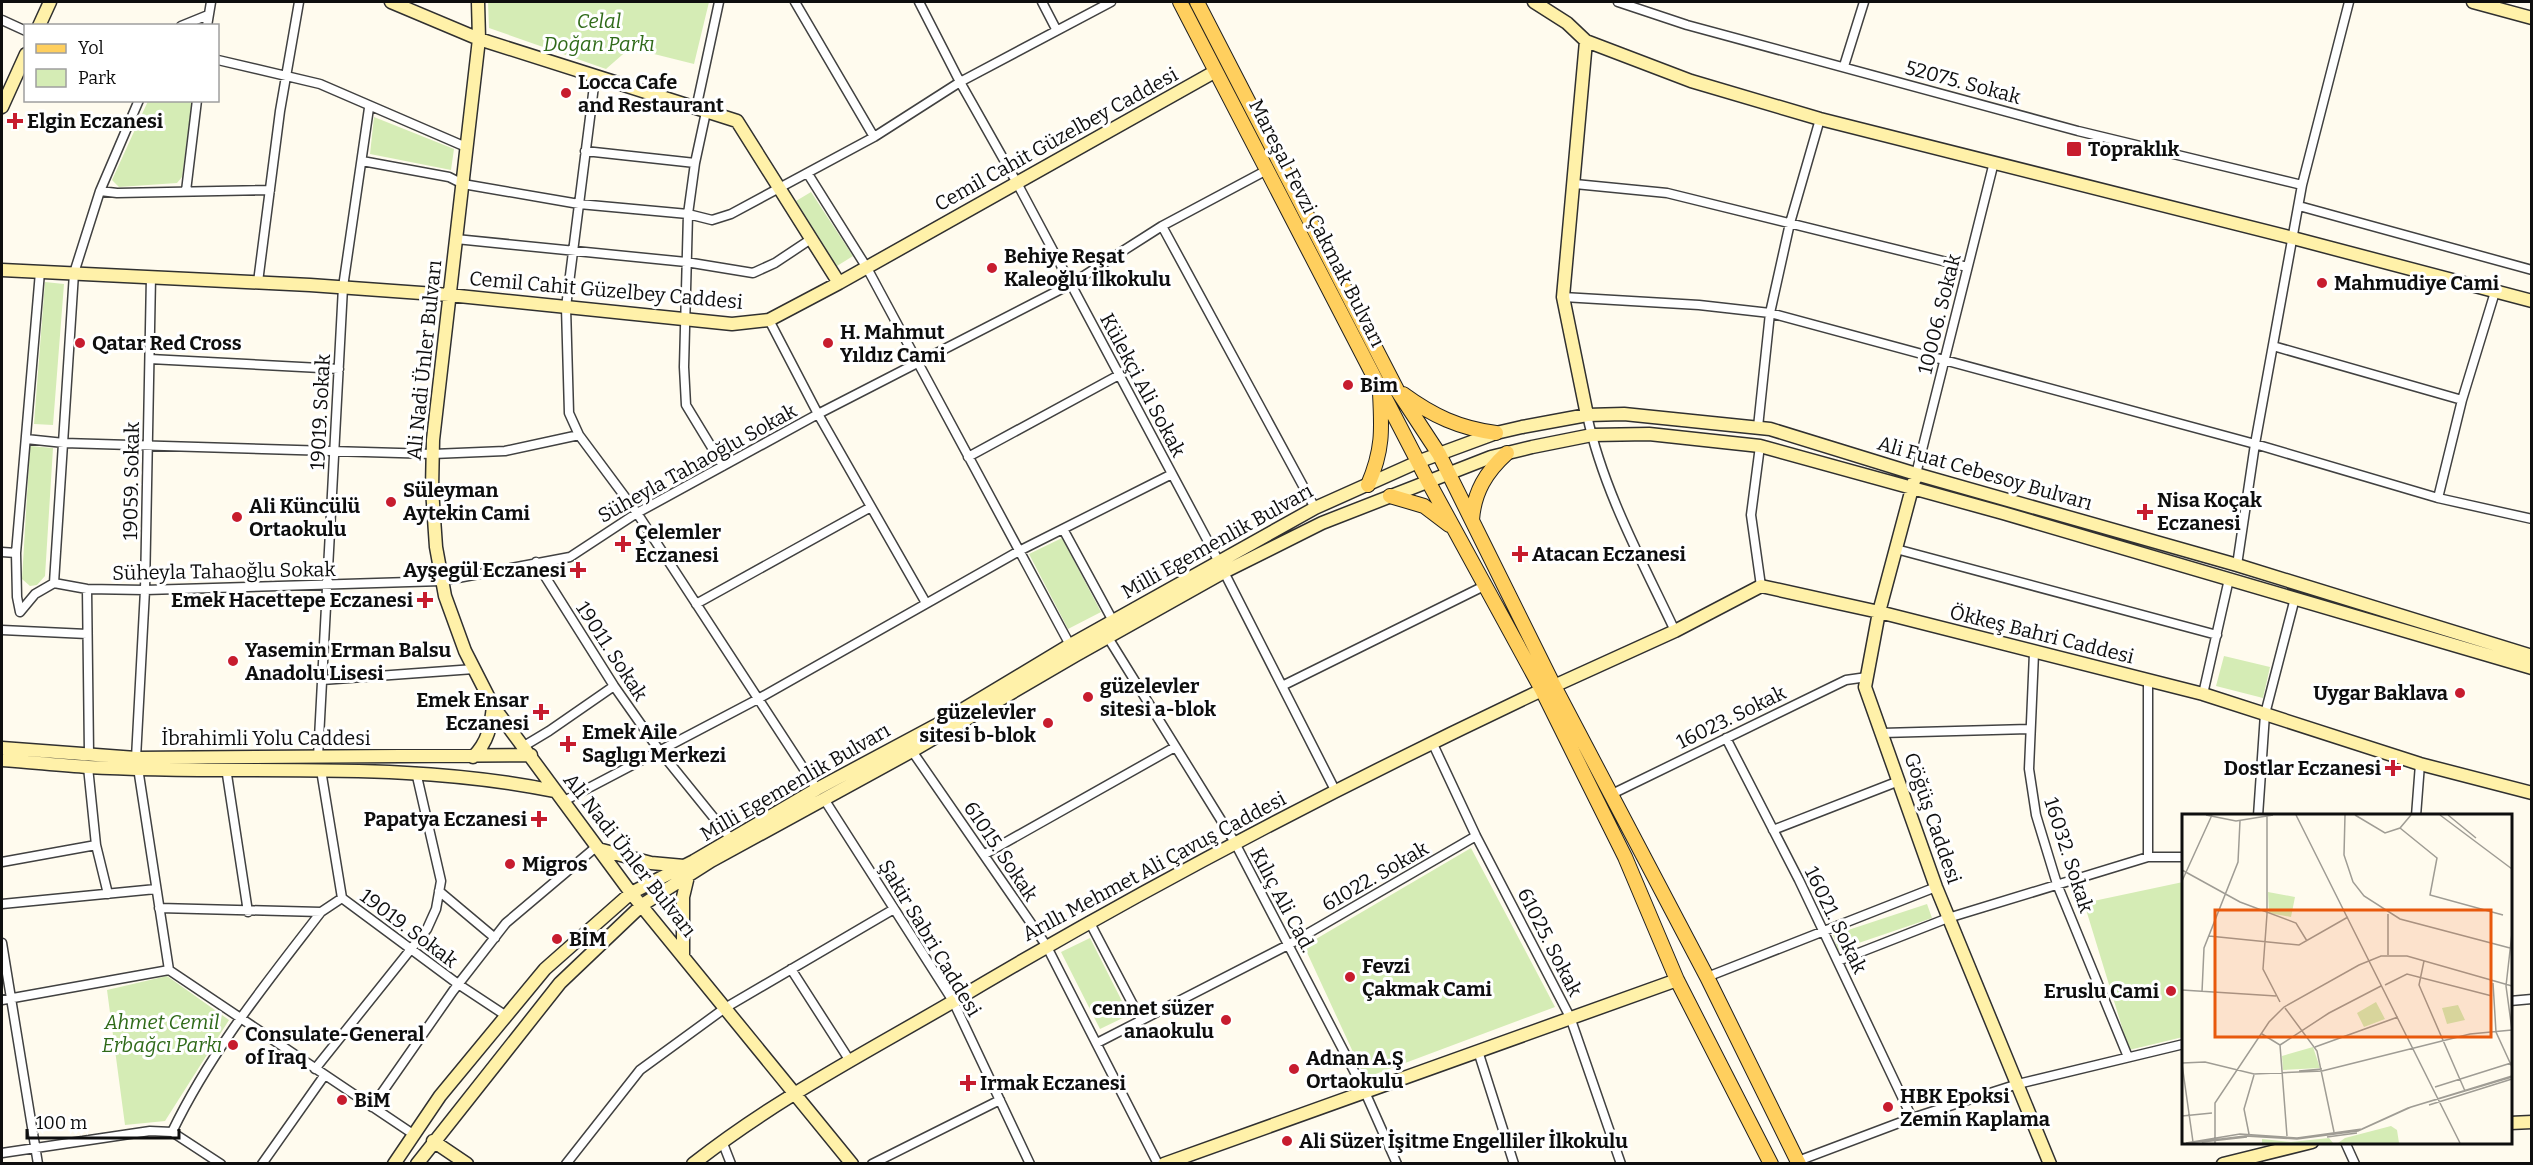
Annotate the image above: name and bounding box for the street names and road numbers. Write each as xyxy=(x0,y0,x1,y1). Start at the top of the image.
street label: 52075. Sokak xyxy=(1903,55,2024,109)
street label: Cemil Cahit Güzelbey Caddesi xyxy=(930,62,1182,216)
street label: Mareşal Fevzi Çakmak Bulvarı xyxy=(1244,95,1390,351)
street label: 10006. Sokak xyxy=(1912,251,1966,376)
street label: Ali Nadi Ünler Bulvarı xyxy=(402,259,446,461)
street label: Cemil Cahit Güzelbey Caddesi xyxy=(468,266,744,314)
street label: Külekçi Ali Sokak xyxy=(1095,309,1191,461)
street label: 19019. Sokak xyxy=(305,353,335,471)
street label: Süheyla Tahaoğlu Sokak xyxy=(593,398,801,528)
street label: 19059. Sokak xyxy=(118,421,144,540)
street label: Ali Fuat Cebesoy Bulvarı xyxy=(1875,431,2095,515)
street label: Milli Egemenlik Bulvarı xyxy=(1117,478,1317,604)
street label: Süheyla Tahaoğlu Sokak xyxy=(112,557,337,585)
street label: 19011. Sokak xyxy=(571,597,653,706)
street label: Ökkeş Bahri Caddesi xyxy=(1947,599,2137,669)
street label: 16023. Sokak xyxy=(1672,680,1790,754)
street label: Milli Egemenlik Bulvarı xyxy=(696,718,894,846)
street label: İbrahimli Yolu Caddesi xyxy=(161,726,371,750)
street label: Göğüş Caddesi xyxy=(1899,749,1967,887)
street label: Ali Nadi Ünler Bulvarı xyxy=(559,768,701,942)
street label: Arıllı Mehmet Ali Çavuş Caddesi xyxy=(1018,786,1290,946)
street label: 16032. Sokak xyxy=(2039,794,2099,916)
street label: 61015. Sokak xyxy=(959,796,1044,906)
street label: 61022. Sokak xyxy=(1318,836,1433,916)
street label: Kılıç Ali Cad. xyxy=(1245,844,1321,956)
street label: Şakir Sabri Caddesi xyxy=(874,855,986,1021)
street label: 16021. Sokak xyxy=(1800,862,1873,978)
street label: 19019. Sokak xyxy=(355,884,463,973)
street label: 61025. Sokak xyxy=(1512,884,1588,1001)

